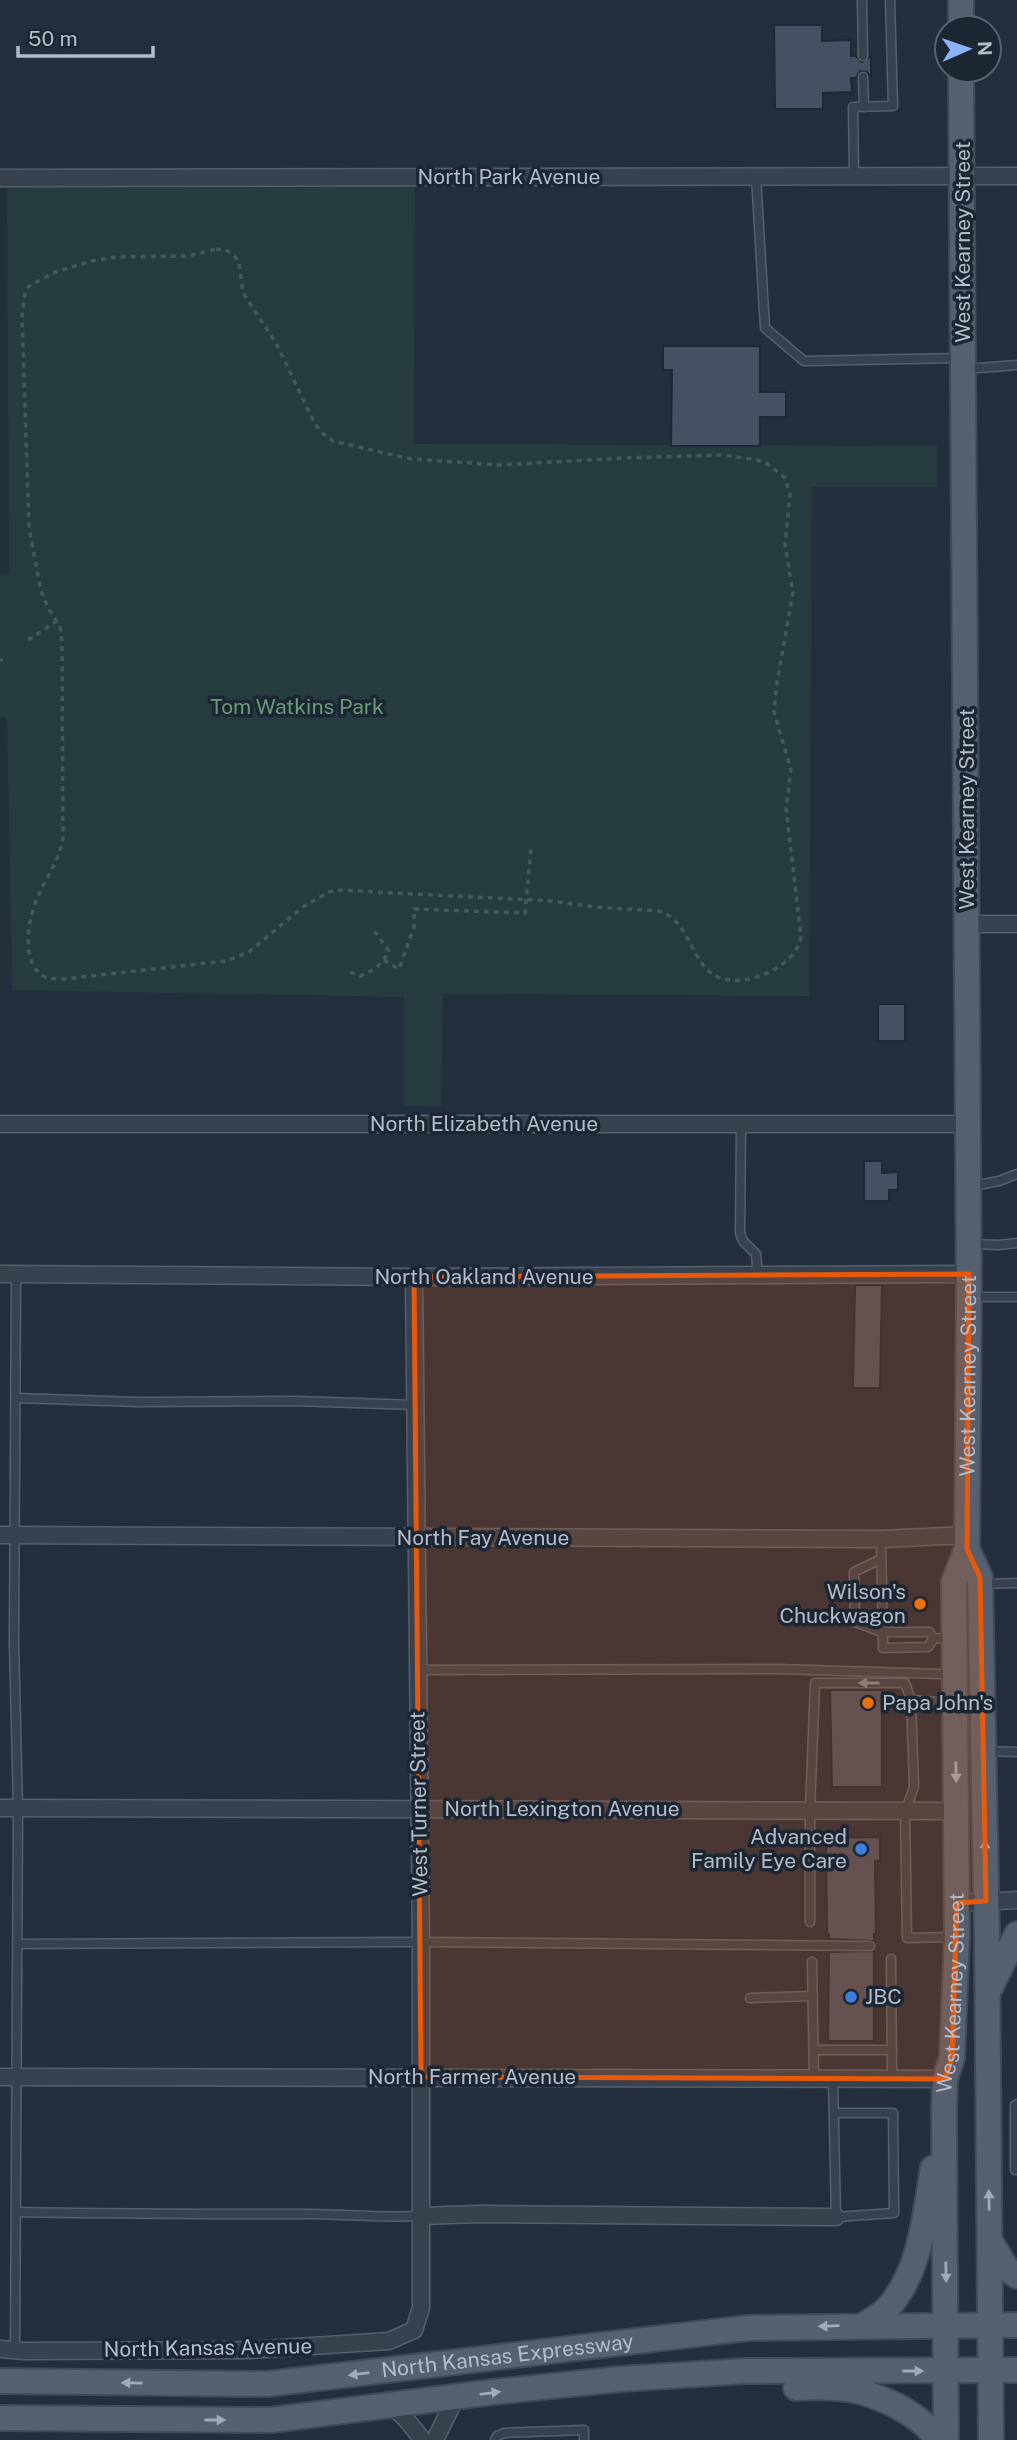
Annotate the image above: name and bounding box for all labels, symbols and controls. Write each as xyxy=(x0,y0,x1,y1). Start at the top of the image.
scale bar xyxy=(18,14,152,58)
north arrow xyxy=(933,14,1003,84)
text: 50 m xyxy=(28,26,78,51)
text: N xyxy=(974,41,996,56)
street label: West Kearney Street xyxy=(950,141,975,343)
street label: North Park Avenue xyxy=(418,164,600,189)
park label: Tom Watkins Park xyxy=(210,694,384,719)
street label: West Kearney Street xyxy=(954,708,979,910)
street label: North Elizabeth Avenue xyxy=(370,1111,598,1136)
street label: North Oakland Avenue xyxy=(374,1264,594,1289)
street label: West Kearney Street xyxy=(955,1275,981,1477)
street label: North Fay Avenue xyxy=(397,1525,569,1550)
place label: Wilson's Chuckwagon xyxy=(779,1579,906,1628)
marker: Wilson's Chuckwagon xyxy=(912,1596,928,1612)
one-way arrow xyxy=(858,1677,880,1689)
place label: Papa John's xyxy=(882,1690,993,1715)
marker: Papa John's xyxy=(860,1695,876,1711)
street label: West Turner Street xyxy=(404,1711,433,1897)
one-way arrow xyxy=(950,1761,962,1783)
street label: North Lexington Avenue xyxy=(444,1796,680,1821)
place label: Advanced Family Eye Care xyxy=(691,1824,847,1873)
one-way arrow xyxy=(980,1839,991,1861)
marker: Advanced Family Eye Care xyxy=(853,1841,869,1857)
street label: West Kearney Street xyxy=(932,1892,969,2093)
place label: JBC xyxy=(865,1984,902,2009)
marker: JBC xyxy=(843,1989,859,2005)
street label: North Farmer Avenue xyxy=(368,2064,576,2089)
one-way arrow xyxy=(983,2189,995,2211)
one-way arrow xyxy=(940,2261,952,2283)
one-way arrow xyxy=(818,2321,840,2332)
street label: North Kansas Expressway xyxy=(380,2328,635,2383)
street label: North Kansas Avenue xyxy=(103,2333,312,2362)
one-way arrow xyxy=(902,2365,924,2377)
one-way arrow xyxy=(348,2368,370,2379)
one-way arrow xyxy=(121,2377,143,2389)
one-way arrow xyxy=(479,2387,501,2398)
one-way arrow xyxy=(204,2414,226,2425)

